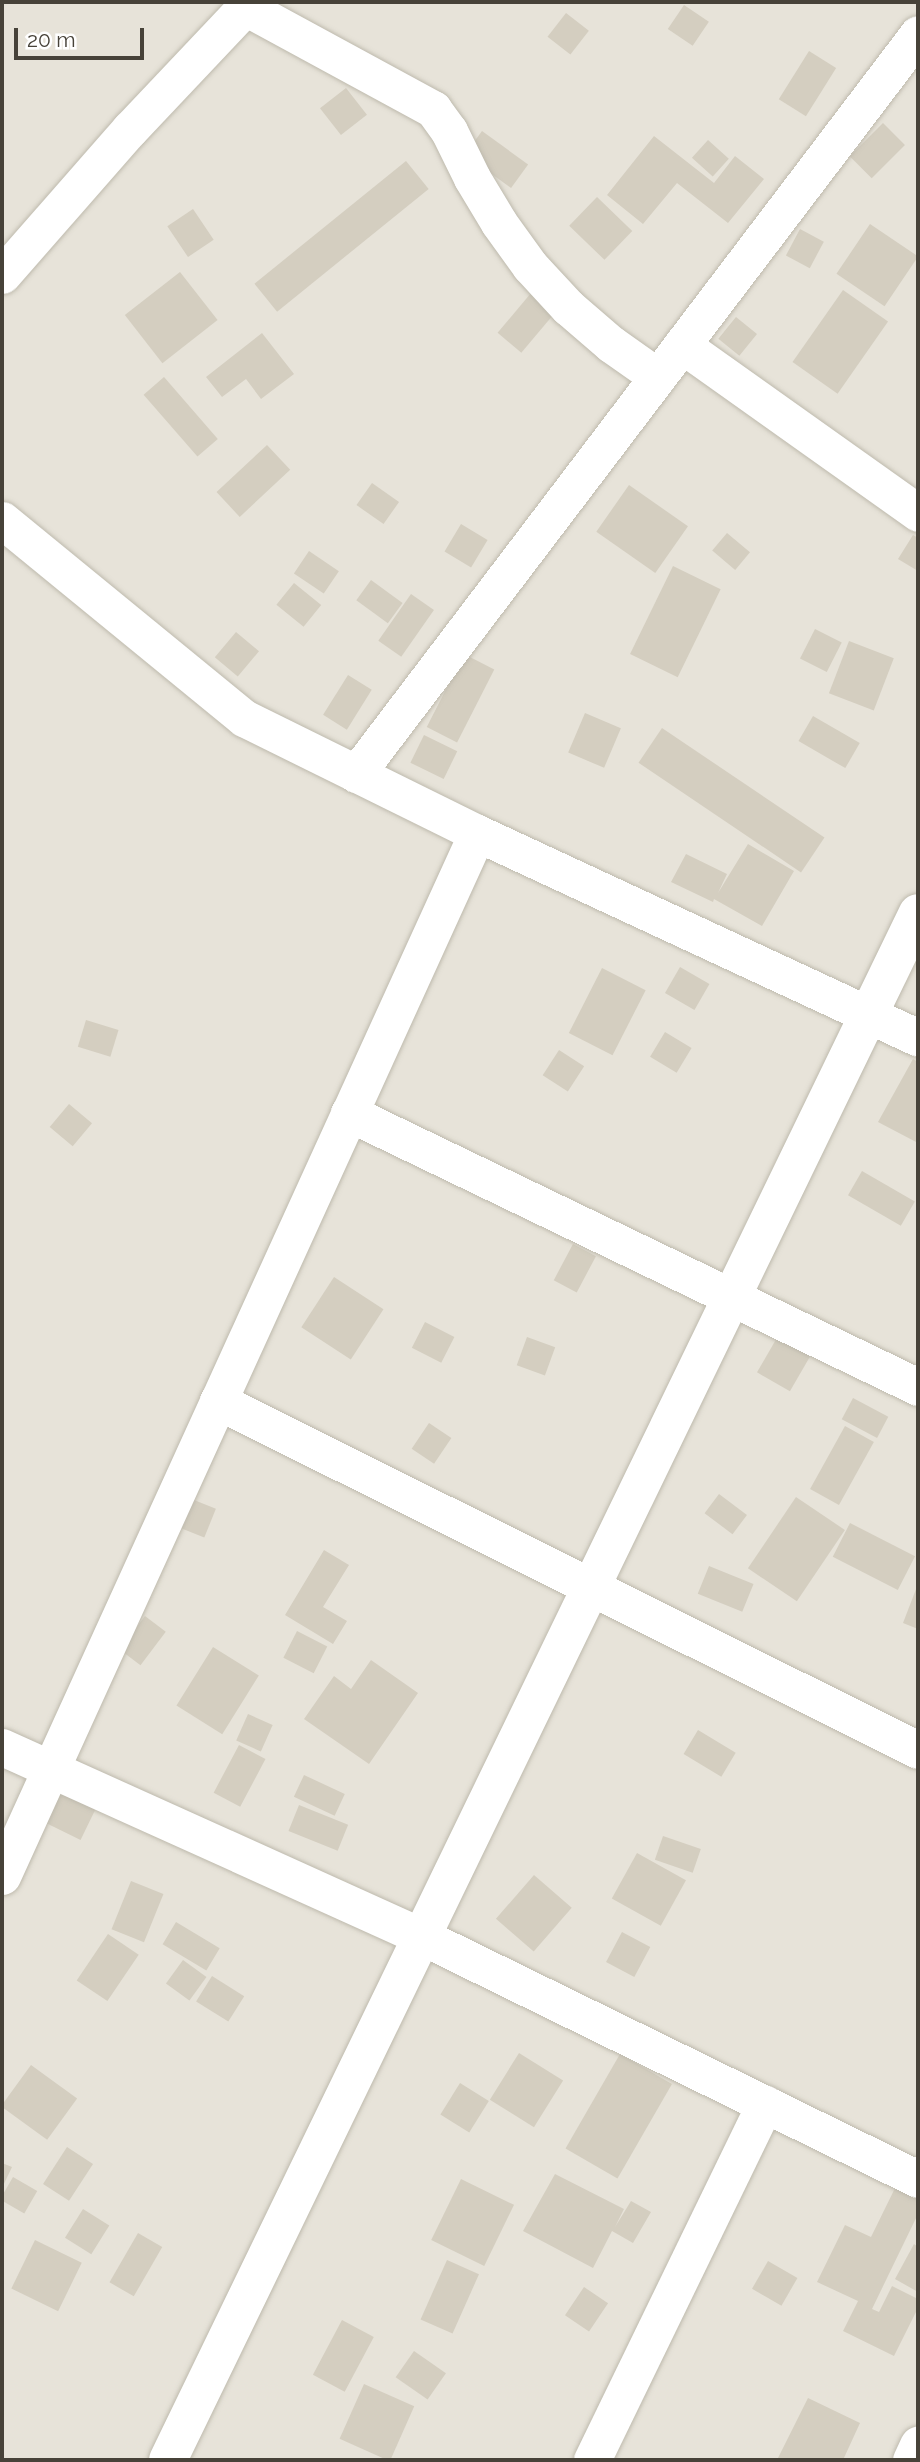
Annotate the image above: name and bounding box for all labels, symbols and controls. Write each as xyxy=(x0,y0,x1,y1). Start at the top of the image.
scale bar xyxy=(18,14,147,58)
text: 20 m xyxy=(27,27,75,52)

